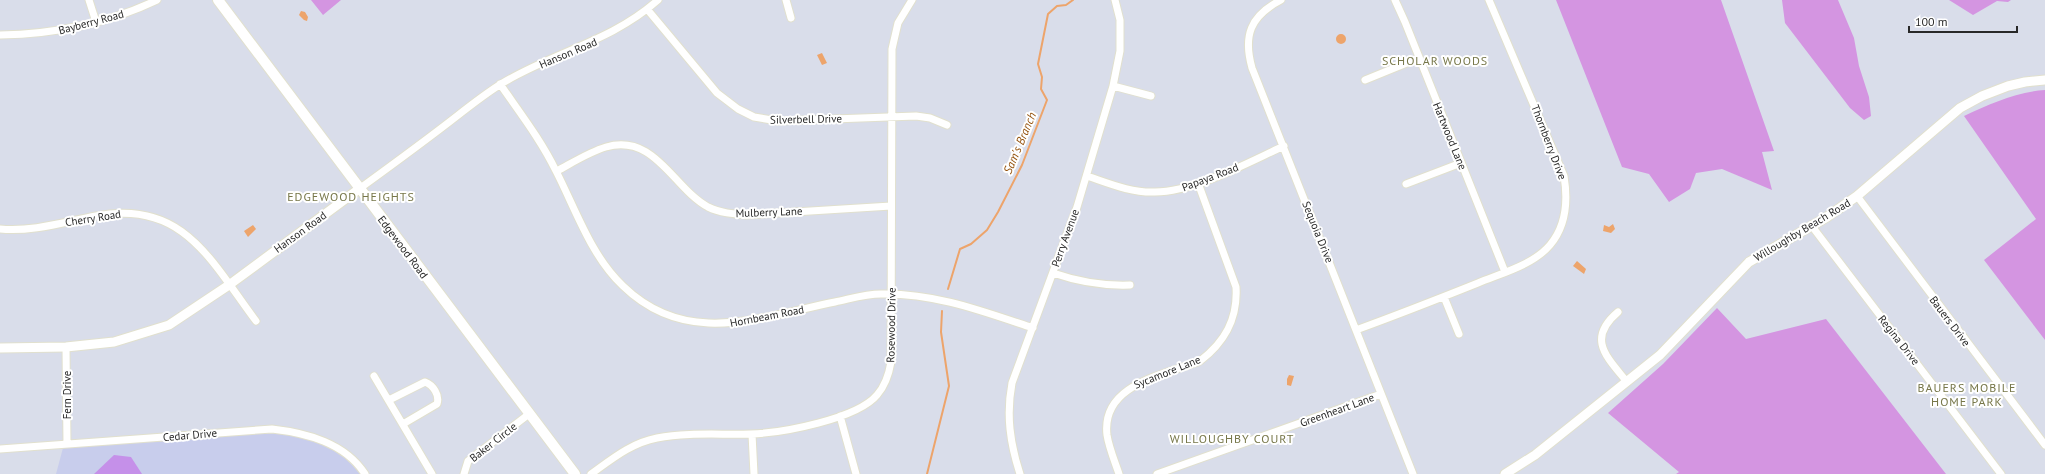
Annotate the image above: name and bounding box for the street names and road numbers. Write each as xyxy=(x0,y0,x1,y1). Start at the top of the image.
street label: Bayberry Road xyxy=(57,7,125,37)
street label: Hanson Road xyxy=(537,34,599,71)
street label: Hartwood Lane xyxy=(1430,100,1470,172)
street label: Thornberry Drive xyxy=(1528,103,1570,182)
street label: Silverbell Drive xyxy=(770,111,843,127)
street label: Papaya Road xyxy=(1180,160,1240,194)
street label: Willoughby Beach Road xyxy=(1751,196,1853,264)
street label: Sequoia Drive xyxy=(1299,199,1337,265)
street label: Mulberry Lane xyxy=(735,204,803,220)
street label: Cherry Road xyxy=(64,207,122,229)
street label: Perry Avenue xyxy=(1048,207,1082,269)
street label: Hanson Road xyxy=(271,208,329,256)
street label: Edgewood Road xyxy=(375,213,431,281)
street label: Rosewood Drive xyxy=(883,287,899,363)
street label: Bauers Drive xyxy=(1927,293,1974,349)
street label: Hornbeam Road xyxy=(729,302,805,330)
street label: Regina Drive xyxy=(1875,312,1923,368)
street label: Sycamore Lane xyxy=(1132,352,1203,392)
street label: Fern Drive xyxy=(60,370,74,419)
street label: Greenheart Lane xyxy=(1298,390,1376,430)
street label: Baker Circle xyxy=(467,419,520,465)
street label: Cedar Drive xyxy=(162,426,218,444)

